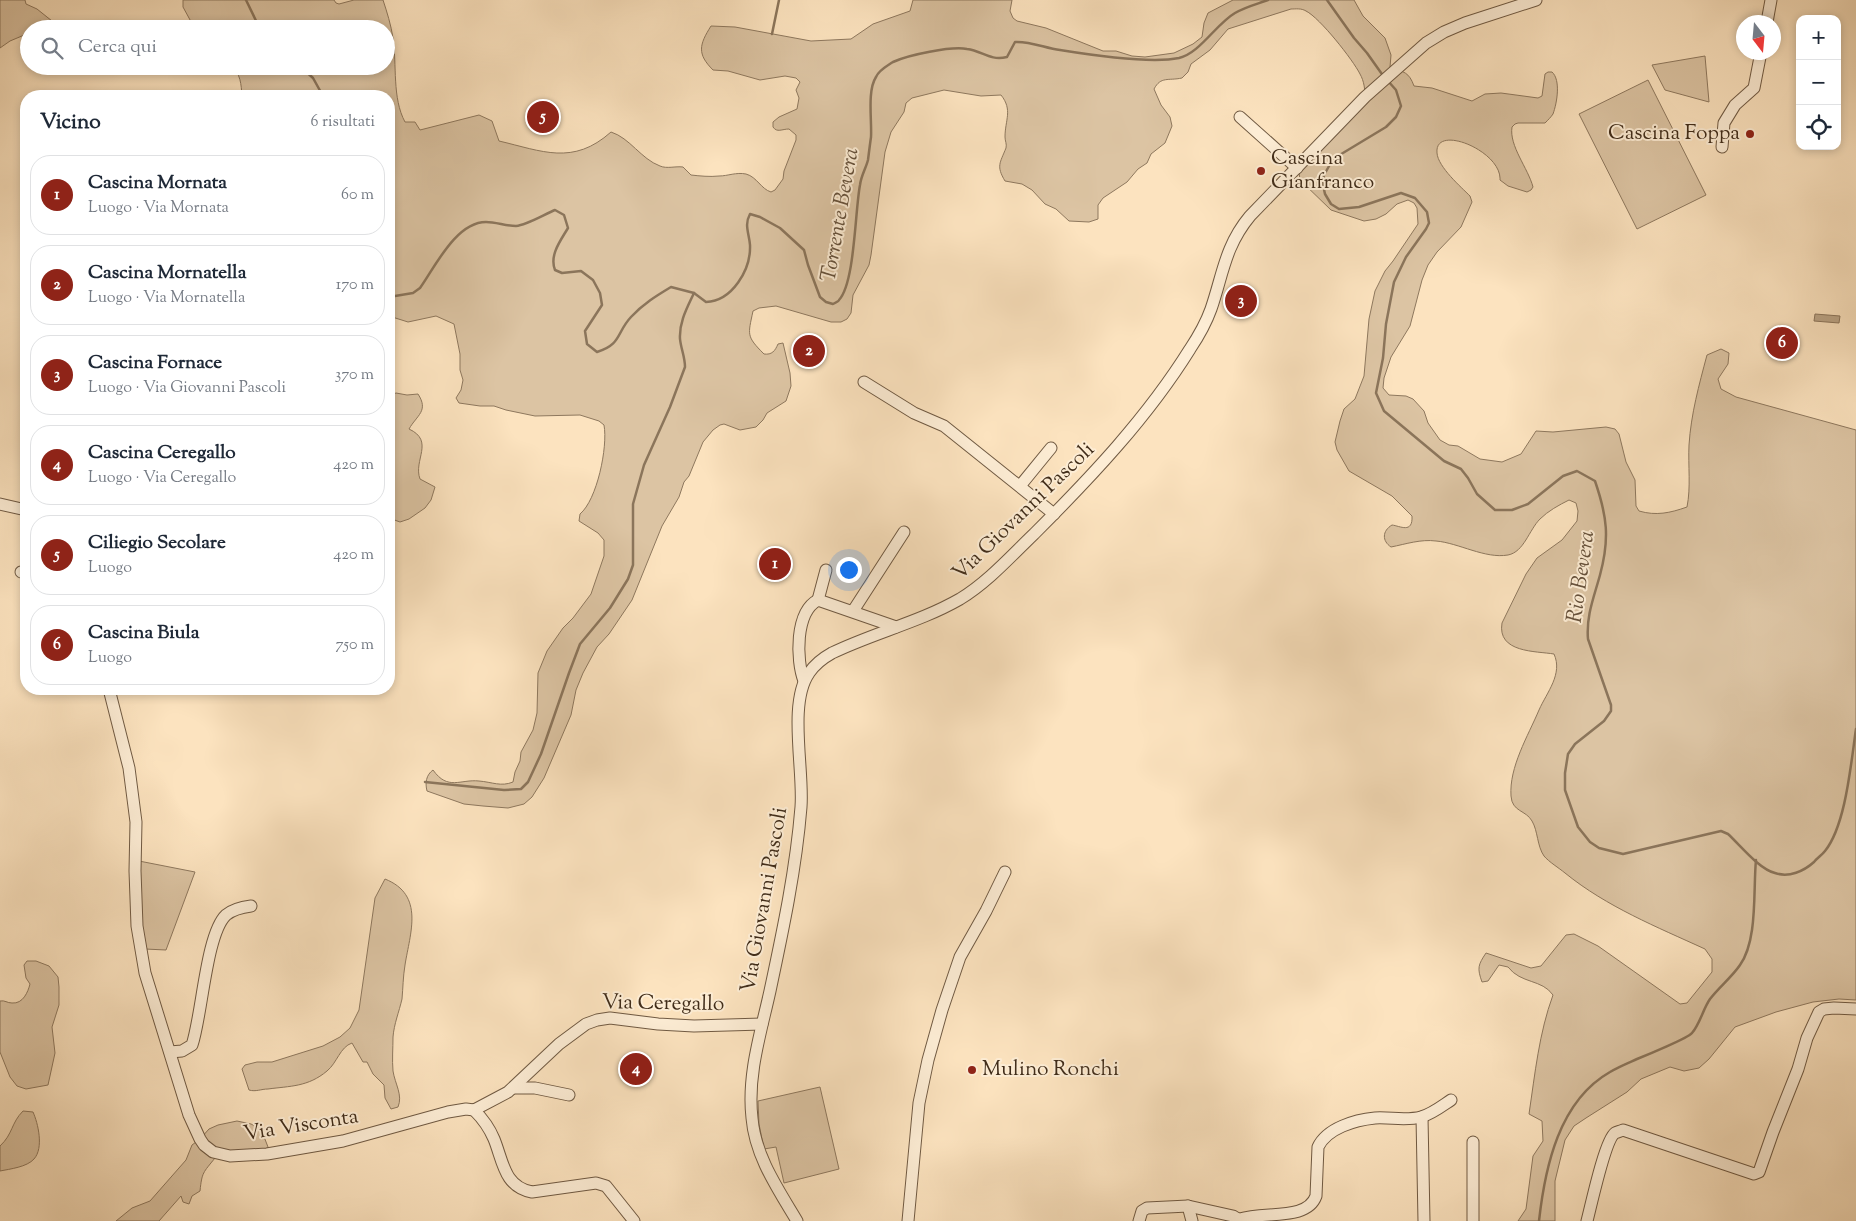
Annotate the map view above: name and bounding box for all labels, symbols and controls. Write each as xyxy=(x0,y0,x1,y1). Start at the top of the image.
north arrow xyxy=(1736,15,1781,60)
map controls xyxy=(1796,15,1841,150)
button: + xyxy=(1796,15,1841,60)
search box xyxy=(20,20,395,75)
icon: search xyxy=(38,34,66,62)
text: Cerca qui xyxy=(78,34,157,61)
button: − xyxy=(1796,60,1841,105)
pin: 5 xyxy=(527,98,559,136)
button: locate xyxy=(1796,105,1841,150)
text: Vicino xyxy=(40,108,101,138)
text: 6 risultati xyxy=(311,111,375,134)
place label: Cascina Foppa xyxy=(1608,119,1740,149)
marker: Cascina Foppa xyxy=(1744,128,1756,140)
place label: Cascina Gianfranco xyxy=(1271,144,1374,198)
water label: Torrente Bevera xyxy=(813,146,869,284)
marker: Cascina Gianfranco xyxy=(1255,165,1267,177)
text: Cascina Mornata xyxy=(88,170,227,197)
text: 1 xyxy=(54,184,60,207)
text: 60 m xyxy=(341,184,374,207)
text: Luogo · Via Mornata xyxy=(88,197,229,220)
text: Cascina Mornatella xyxy=(88,260,246,287)
text: 2 xyxy=(53,274,61,297)
text: 170 m xyxy=(336,274,374,297)
pin: 3 xyxy=(1225,282,1257,320)
text: Luogo · Via Mornatella xyxy=(88,287,245,310)
pin: 6 xyxy=(1766,324,1798,362)
pin: 2 xyxy=(793,332,825,370)
text: Cascina Fornace xyxy=(88,350,222,377)
text: 3 xyxy=(54,364,60,387)
text: 370 m xyxy=(335,364,374,387)
text: Luogo · Via Giovanni Pascoli xyxy=(88,377,286,400)
street label: Via Giovanni Pascoli xyxy=(946,436,1102,588)
text: Cascina Ceregallo xyxy=(88,440,236,467)
text: 4 xyxy=(53,454,61,477)
text: 420 m xyxy=(333,454,374,477)
text: Luogo · Via Ceregallo xyxy=(88,467,236,490)
water label: Rio Bevera xyxy=(1560,529,1604,625)
text: Ciliegio Secolare xyxy=(88,530,226,557)
text: 5 xyxy=(54,544,60,567)
text: 420 m xyxy=(333,544,374,567)
pin: 1 xyxy=(759,545,791,583)
text: Luogo xyxy=(88,557,132,580)
your location xyxy=(836,557,862,583)
text: Cascina Biula xyxy=(88,620,200,647)
text: 6 xyxy=(53,634,61,657)
text: 750 m xyxy=(335,634,374,657)
text: Luogo xyxy=(88,647,132,670)
street label: Via Giovanni Pascoli xyxy=(734,805,796,995)
street label: Via Ceregallo xyxy=(601,988,725,1020)
pin: 4 xyxy=(620,1050,652,1088)
place label: Mulino Ronchi xyxy=(982,1055,1119,1085)
marker: Mulino Ronchi xyxy=(966,1064,978,1076)
street label: Via Visconta xyxy=(241,1102,361,1150)

